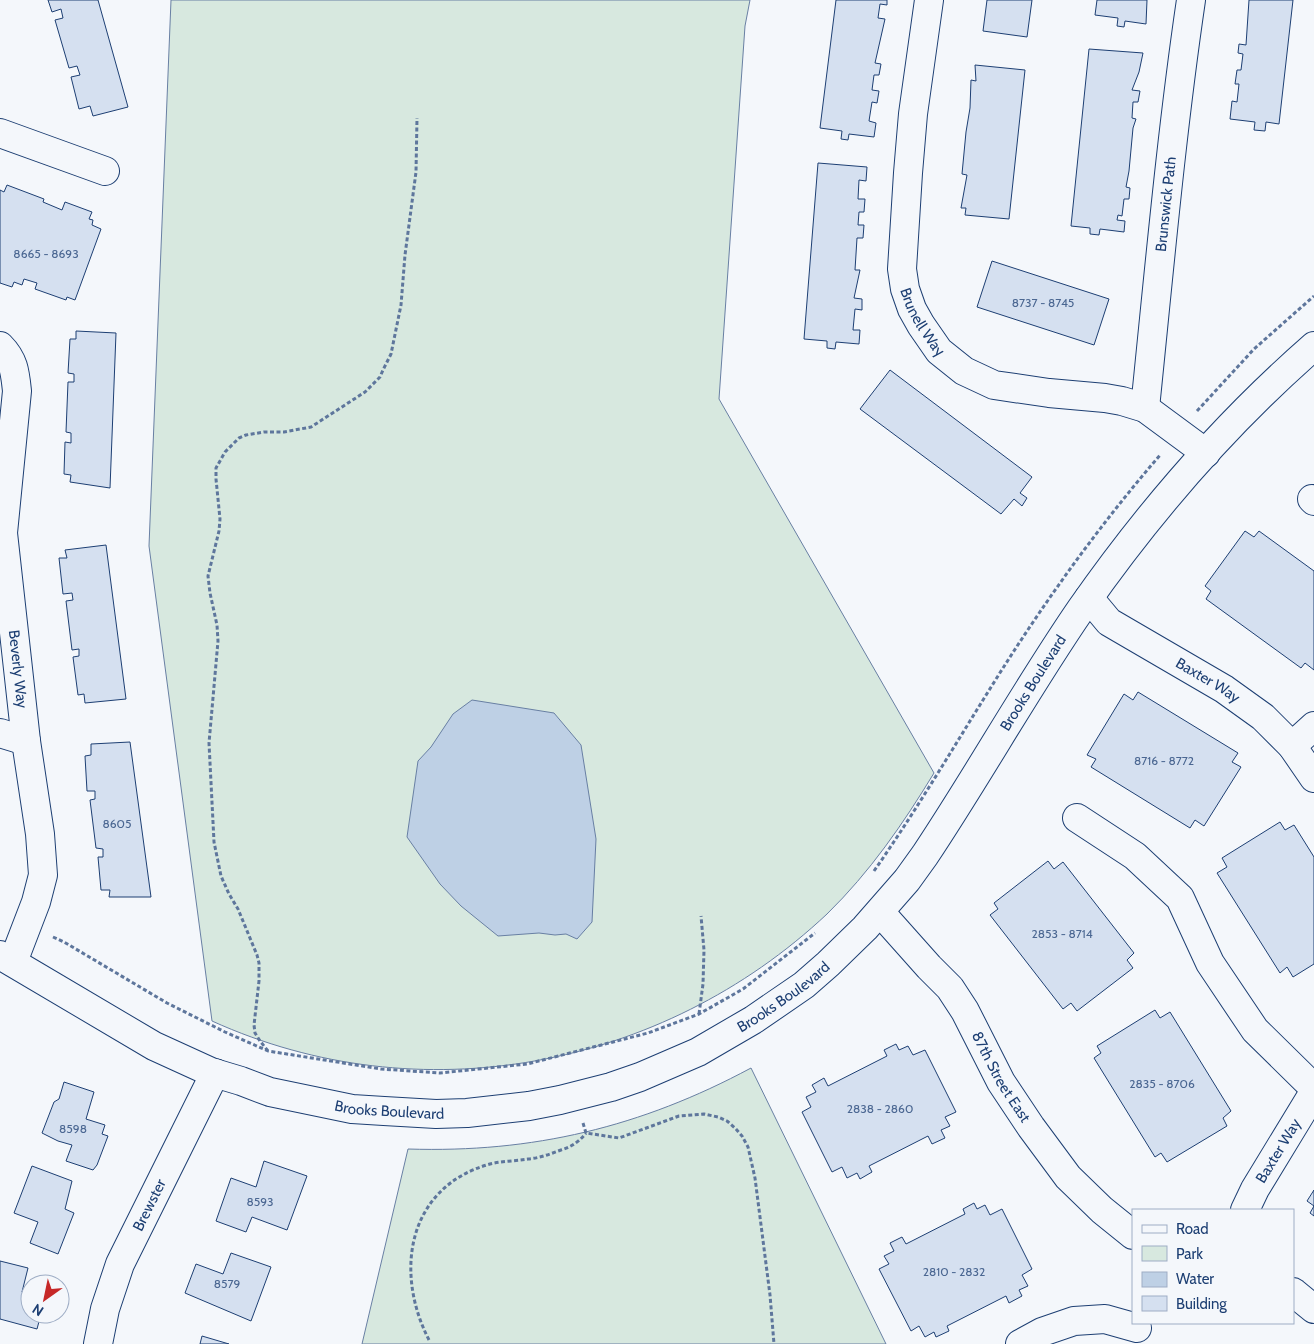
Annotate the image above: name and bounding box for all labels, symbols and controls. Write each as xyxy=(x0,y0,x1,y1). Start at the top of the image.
street label: Brunswick Path xyxy=(1152,155,1180,253)
house number: 8665 - 8693 xyxy=(13,246,79,261)
street label: Brunell Way xyxy=(896,285,948,361)
house number: 8737 - 8745 xyxy=(1012,295,1074,310)
street label: Beverly Way xyxy=(5,629,31,710)
street label: Brooks Boulevard xyxy=(996,632,1070,734)
street label: Baxter Way xyxy=(1172,654,1244,707)
house number: 8716 - 8772 xyxy=(1134,753,1194,768)
house number: 8605 xyxy=(103,816,131,831)
house number: 2853 - 8714 xyxy=(1031,926,1093,941)
street label: Brooks Boulevard xyxy=(734,958,833,1036)
street label: 87th Street East xyxy=(968,1029,1034,1126)
house number: 2835 - 8706 xyxy=(1129,1076,1195,1091)
street label: Brooks Boulevard xyxy=(333,1097,444,1123)
house number: 2838 - 2860 xyxy=(847,1101,913,1116)
street label: Baxter Way xyxy=(1252,1115,1305,1186)
house number: 8598 xyxy=(59,1121,87,1136)
street label: Brewster xyxy=(129,1176,170,1234)
house number: 8593 xyxy=(246,1194,274,1209)
legend xyxy=(1132,1209,1294,1324)
text: Road xyxy=(1176,1220,1209,1238)
text: Park xyxy=(1176,1245,1203,1263)
house number: 2810 - 2832 xyxy=(923,1264,985,1279)
text: Water xyxy=(1176,1270,1214,1288)
north arrow xyxy=(20,1274,70,1324)
house number: 8579 xyxy=(214,1276,240,1291)
text: Building xyxy=(1176,1295,1227,1313)
text: N xyxy=(29,1300,47,1320)

